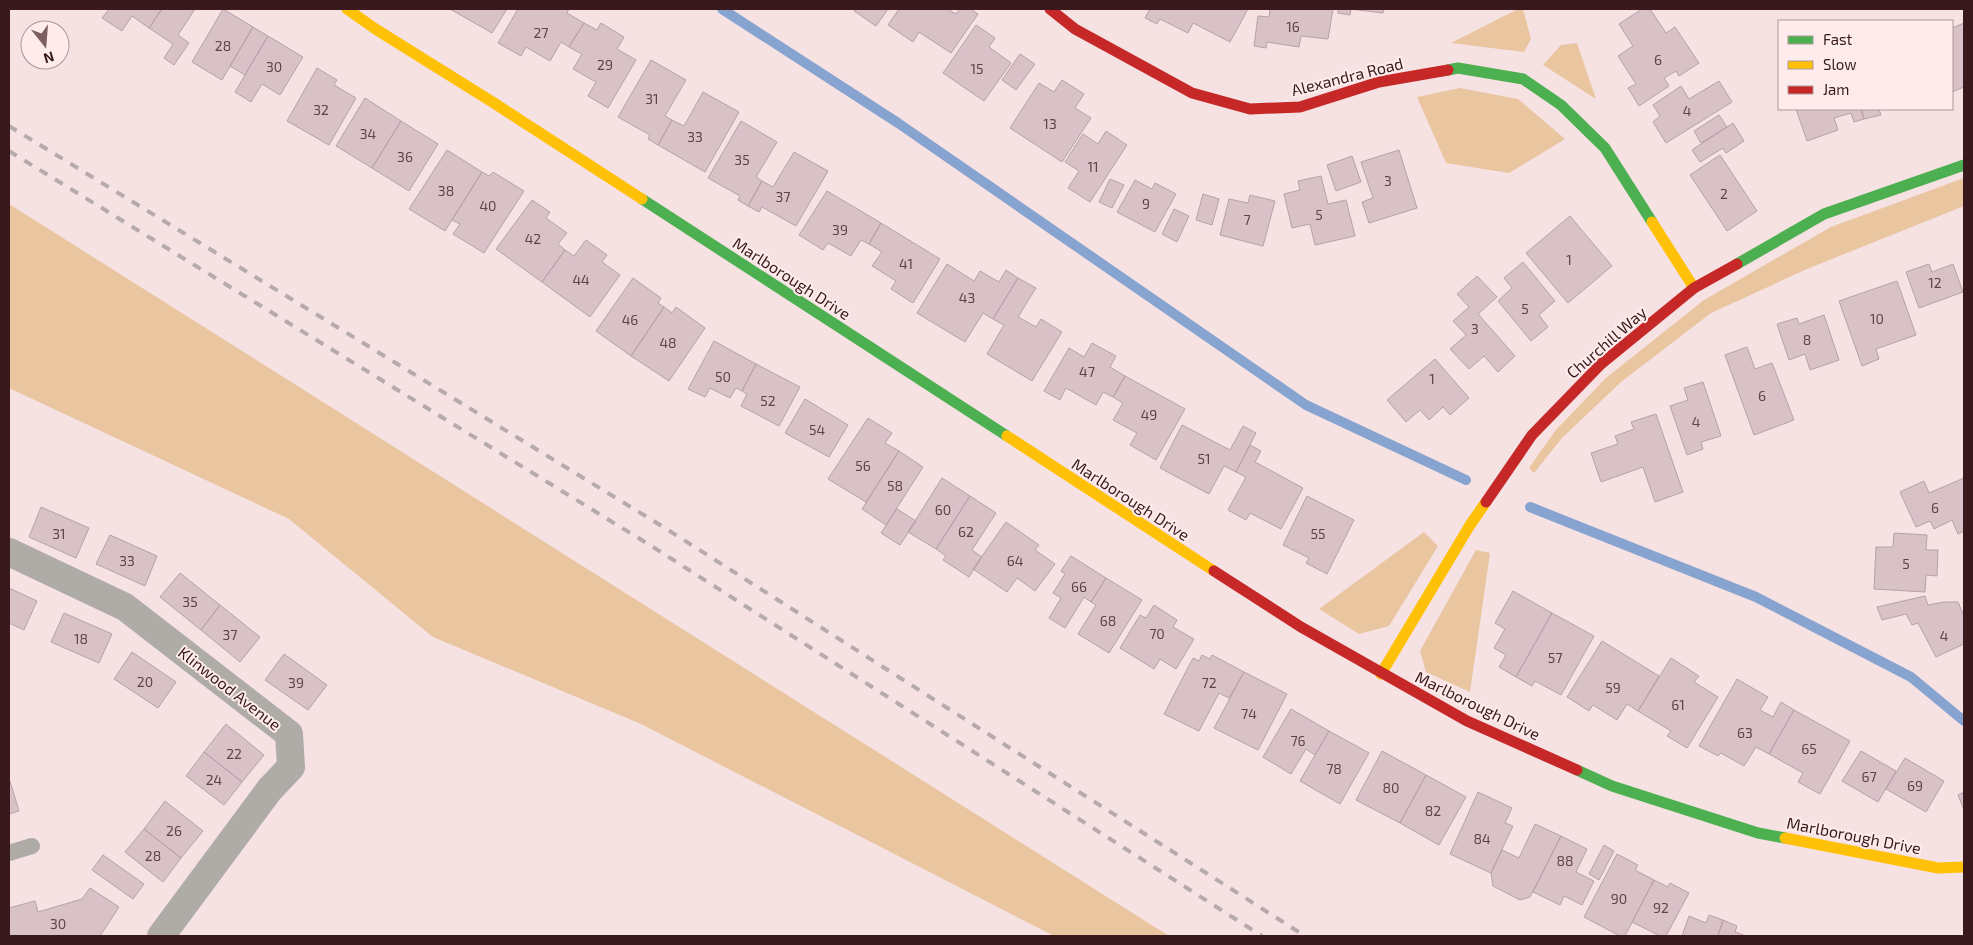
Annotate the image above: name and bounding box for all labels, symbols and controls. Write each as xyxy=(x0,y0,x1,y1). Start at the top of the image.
house number: 16 xyxy=(1286,18,1300,35)
north arrow xyxy=(20,20,70,70)
legend xyxy=(1778,20,1953,110)
house number: 27 xyxy=(533,24,549,41)
text: Fast xyxy=(1823,30,1853,48)
house number: 28 xyxy=(215,37,231,54)
text: N xyxy=(42,48,56,68)
house number: 6 xyxy=(1654,51,1662,68)
street label: Alexandra Road xyxy=(1289,53,1405,99)
text: Slow xyxy=(1823,55,1857,73)
house number: 29 xyxy=(597,56,613,73)
house number: 30 xyxy=(266,58,282,75)
house number: 15 xyxy=(970,60,984,77)
text: Jam xyxy=(1823,80,1849,98)
house number: 31 xyxy=(645,90,659,107)
house number: 32 xyxy=(313,101,329,118)
house number: 4 xyxy=(1683,102,1691,119)
house number: 13 xyxy=(1043,115,1057,132)
house number: 34 xyxy=(360,125,376,142)
house number: 33 xyxy=(687,128,703,145)
house number: 36 xyxy=(397,148,413,165)
house number: 35 xyxy=(734,151,750,168)
house number: 11 xyxy=(1087,158,1099,175)
house number: 3 xyxy=(1384,172,1392,189)
house number: 38 xyxy=(438,182,454,199)
house number: 2 xyxy=(1720,185,1728,202)
house number: 37 xyxy=(776,188,790,205)
house number: 9 xyxy=(1142,195,1150,212)
house number: 40 xyxy=(479,197,497,214)
house number: 5 xyxy=(1315,206,1323,223)
house number: 7 xyxy=(1243,211,1251,228)
house number: 39 xyxy=(832,221,848,238)
house number: 42 xyxy=(525,230,541,247)
street label: Marlborough Drive xyxy=(730,233,854,323)
house number: 1 xyxy=(1566,251,1572,268)
house number: 41 xyxy=(899,255,913,272)
house number: 44 xyxy=(572,271,590,288)
house number: 12 xyxy=(1928,274,1942,291)
house number: 43 xyxy=(959,289,975,306)
house number: 5 xyxy=(1521,300,1529,317)
street label: Churchill Way xyxy=(1562,302,1650,382)
house number: 10 xyxy=(1870,310,1884,327)
house number: 46 xyxy=(622,311,638,328)
house number: 3 xyxy=(1471,320,1479,337)
house number: 8 xyxy=(1803,331,1811,348)
house number: 48 xyxy=(659,334,677,351)
house number: 47 xyxy=(1079,363,1095,380)
house number: 50 xyxy=(715,368,731,385)
house number: 1 xyxy=(1429,370,1435,387)
house number: 6 xyxy=(1758,387,1766,404)
house number: 52 xyxy=(760,392,776,409)
house number: 49 xyxy=(1141,406,1157,423)
house number: 4 xyxy=(1692,413,1700,430)
house number: 54 xyxy=(809,421,825,438)
house number: 51 xyxy=(1197,450,1211,467)
street label: Marlborough Drive xyxy=(1069,454,1193,544)
house number: 56 xyxy=(855,457,871,474)
house number: 58 xyxy=(887,477,903,494)
house number: 6 xyxy=(1931,499,1939,516)
house number: 60 xyxy=(935,501,951,518)
house number: 62 xyxy=(958,523,974,540)
house number: 31 xyxy=(52,525,66,542)
house number: 55 xyxy=(1310,525,1326,542)
house number: 33 xyxy=(119,552,135,569)
house number: 64 xyxy=(1007,552,1023,569)
house number: 5 xyxy=(1902,555,1910,572)
house number: 66 xyxy=(1071,578,1087,595)
house number: 35 xyxy=(182,593,198,610)
house number: 68 xyxy=(1100,612,1116,629)
house number: 70 xyxy=(1149,625,1165,642)
house number: 37 xyxy=(223,626,237,643)
house number: 4 xyxy=(1940,627,1948,644)
house number: 18 xyxy=(74,630,88,647)
street label: Klinwood Avenue xyxy=(175,642,285,734)
house number: 57 xyxy=(1548,649,1562,666)
street label: Marlborough Drive xyxy=(1413,667,1543,743)
house number: 20 xyxy=(137,673,153,690)
house number: 39 xyxy=(288,674,304,691)
house number: 72 xyxy=(1201,674,1217,691)
house number: 59 xyxy=(1605,679,1621,696)
house number: 61 xyxy=(1671,696,1685,713)
house number: 74 xyxy=(1241,705,1257,722)
house number: 63 xyxy=(1737,724,1753,741)
house number: 76 xyxy=(1290,732,1306,749)
house number: 65 xyxy=(1801,740,1817,757)
house number: 22 xyxy=(226,745,242,762)
house number: 78 xyxy=(1326,760,1342,777)
house number: 67 xyxy=(1861,768,1877,785)
house number: 24 xyxy=(206,771,222,788)
house number: 69 xyxy=(1907,777,1923,794)
house number: 80 xyxy=(1383,779,1399,796)
house number: 82 xyxy=(1425,802,1441,819)
street label: Marlborough Drive xyxy=(1785,813,1923,857)
house number: 26 xyxy=(166,822,182,839)
house number: 84 xyxy=(1473,830,1491,847)
house number: 28 xyxy=(145,847,161,864)
house number: 88 xyxy=(1557,852,1574,869)
house number: 90 xyxy=(1611,890,1627,907)
house number: 92 xyxy=(1653,899,1669,916)
house number: 30 xyxy=(50,915,66,932)

